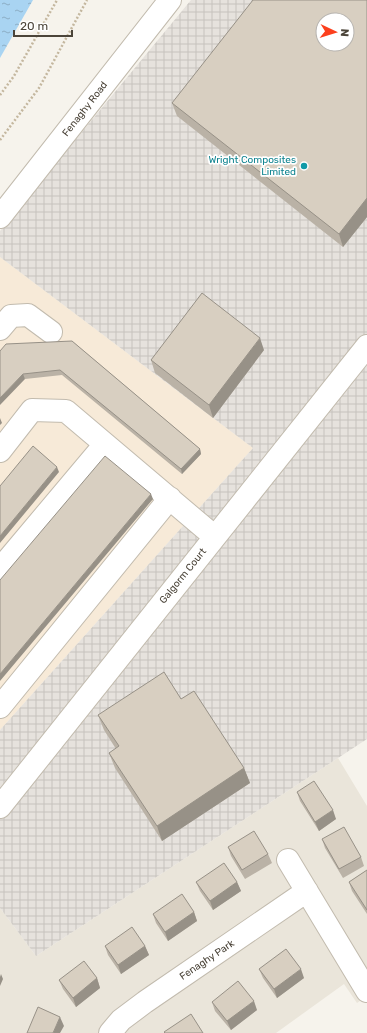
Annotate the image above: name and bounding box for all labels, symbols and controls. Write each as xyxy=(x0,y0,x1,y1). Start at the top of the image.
scale bar xyxy=(14,12,72,38)
north arrow xyxy=(315,12,355,52)
text: 20 m xyxy=(20,19,48,33)
text: N xyxy=(338,28,351,37)
street label: Fenaghy Road xyxy=(60,79,110,139)
place label: Wright Composites Limited xyxy=(208,154,296,178)
marker: Wright Composites Limited xyxy=(299,161,309,171)
street label: Galgorm Court xyxy=(157,546,209,606)
street label: Fenaghy Park xyxy=(177,937,237,983)

